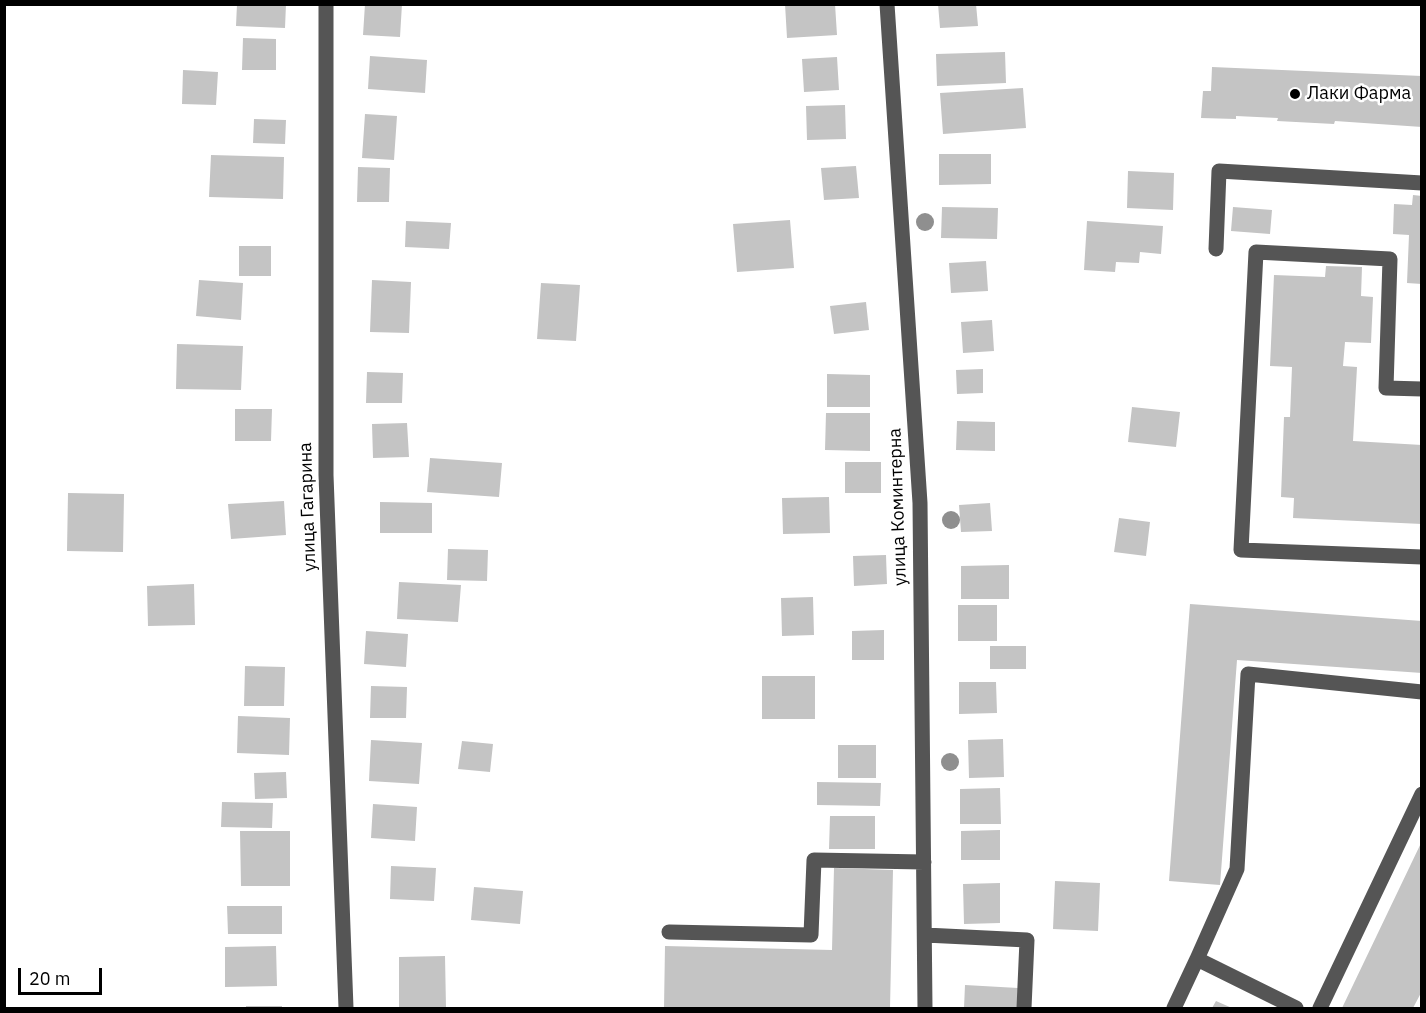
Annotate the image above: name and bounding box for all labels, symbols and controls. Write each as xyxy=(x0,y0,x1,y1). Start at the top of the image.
place label: Лаки Фарма xyxy=(1307,83,1411,105)
marker: Лаки Фарма xyxy=(1288,87,1302,101)
street label: улица Коминтерна xyxy=(884,428,912,586)
street label: улица Гагарина xyxy=(295,442,321,572)
scale bar xyxy=(21,956,105,994)
text: 20 m xyxy=(29,967,71,990)

